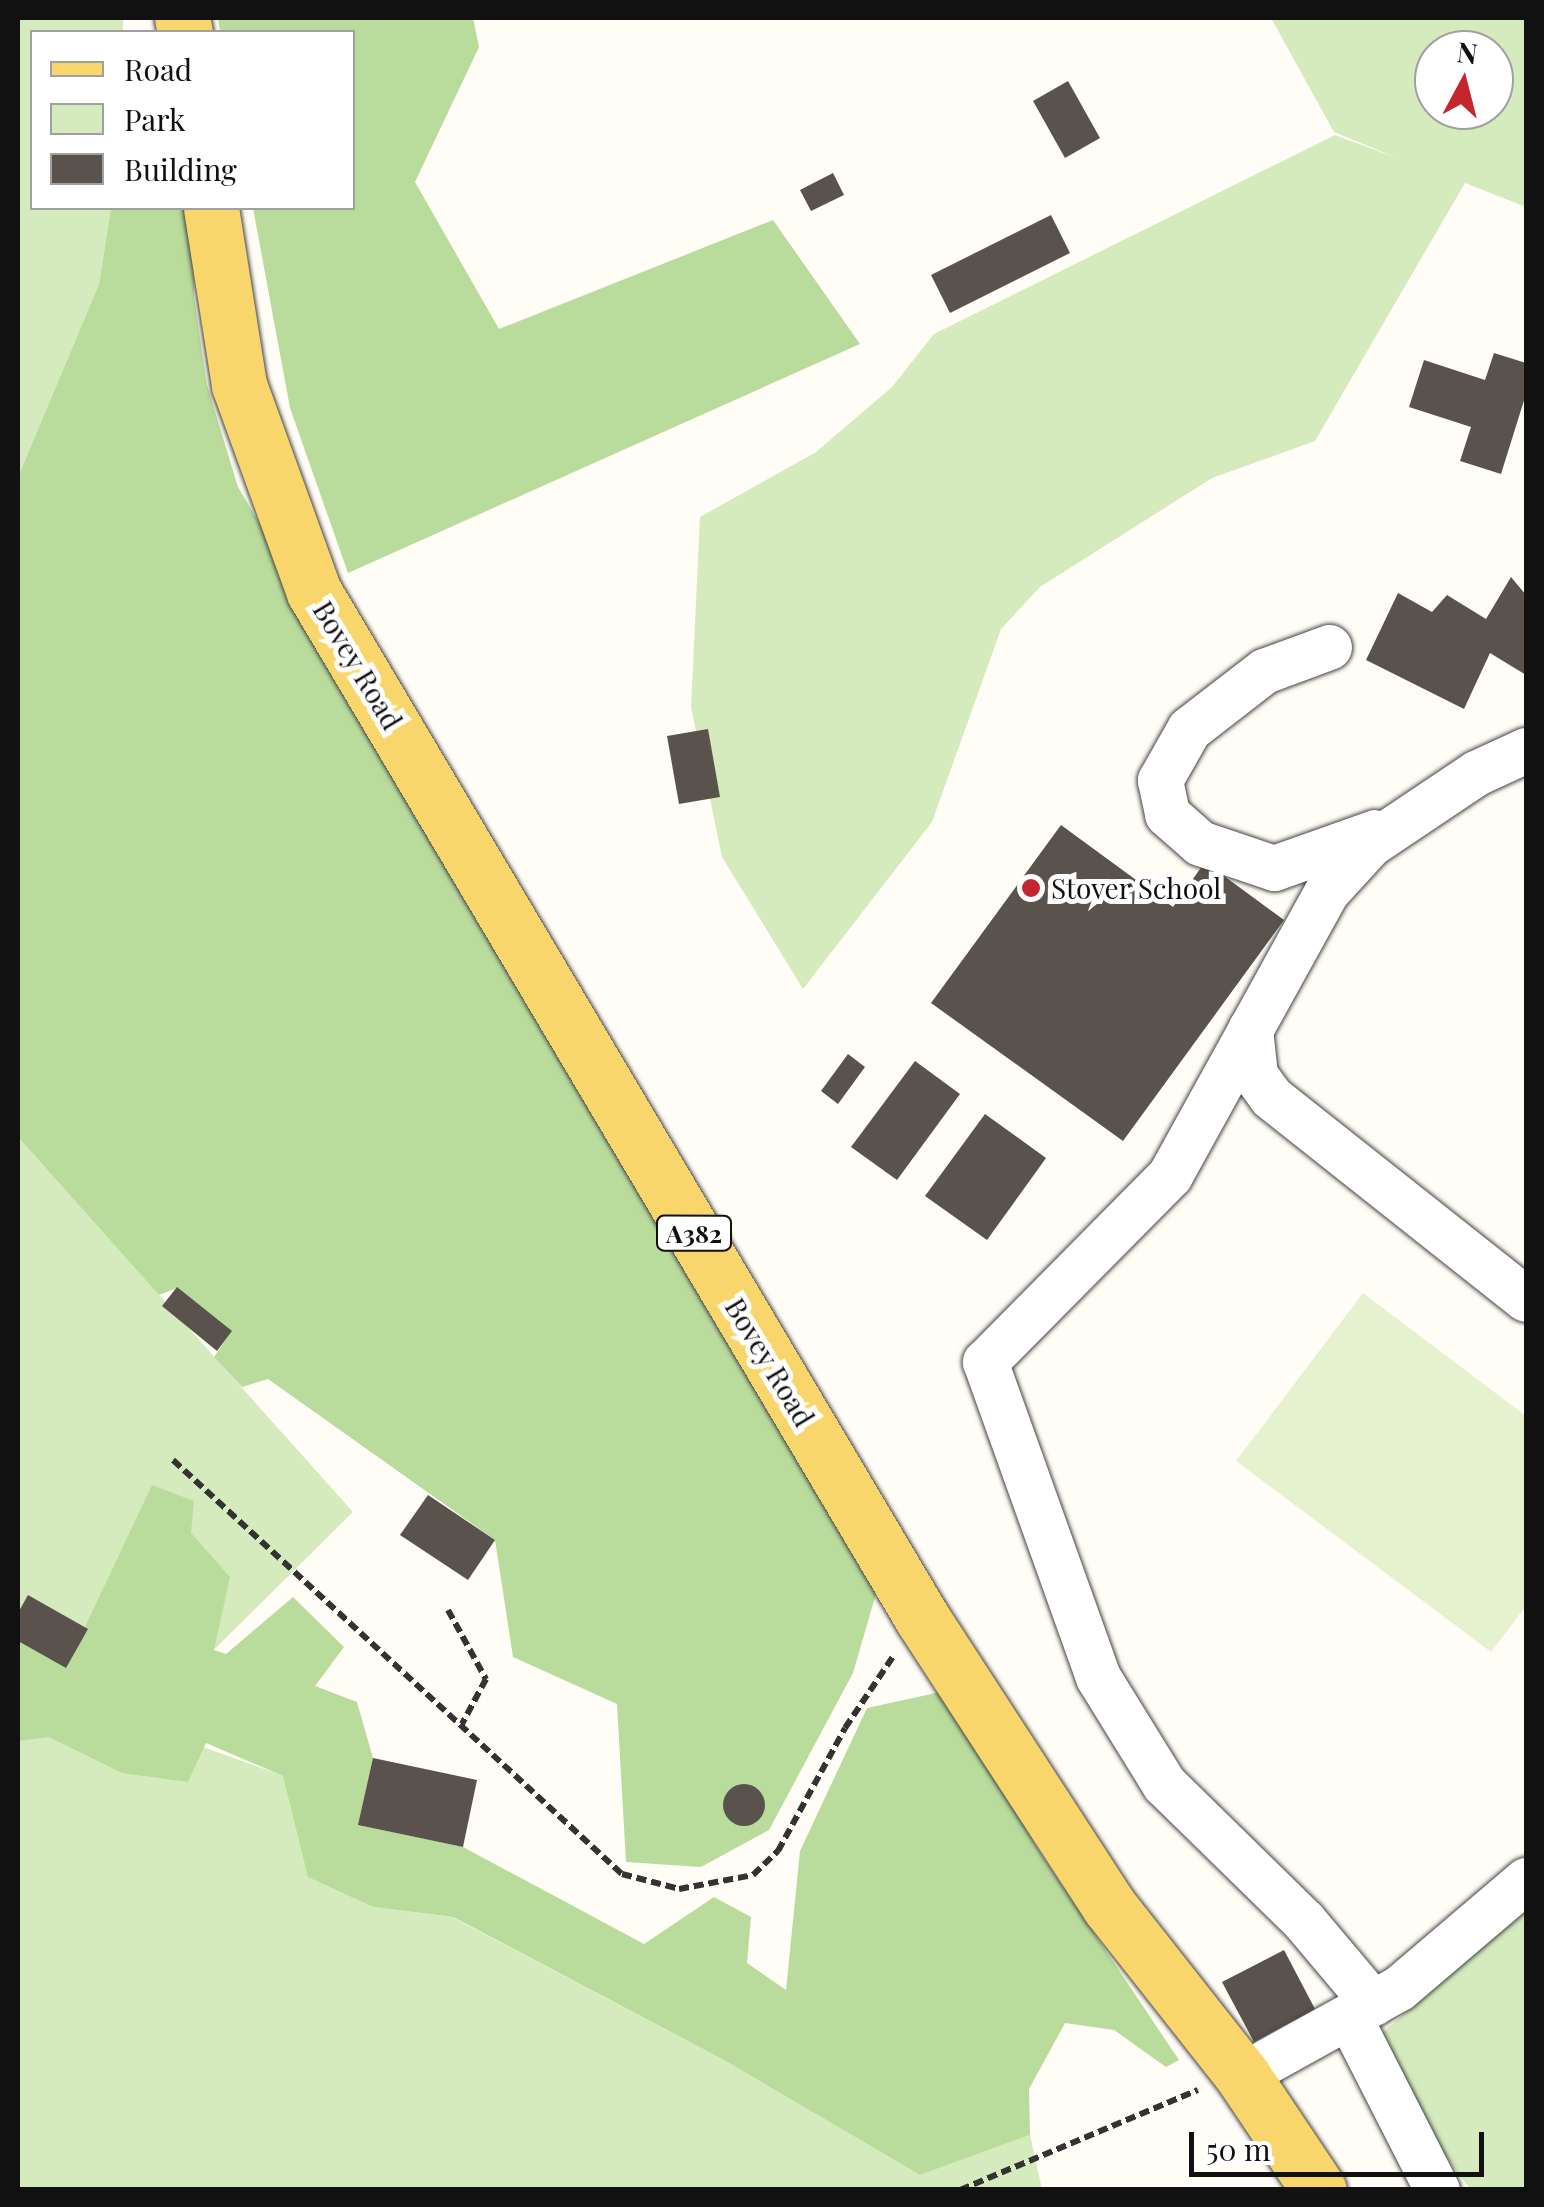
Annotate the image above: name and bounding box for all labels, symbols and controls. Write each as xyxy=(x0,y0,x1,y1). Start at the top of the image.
legend xyxy=(30,30,355,210)
north arrow xyxy=(1414,30,1514,130)
text: N xyxy=(1455,32,1480,71)
text: Road xyxy=(124,49,192,89)
text: Park xyxy=(124,99,186,139)
text: Building xyxy=(124,149,237,189)
street label: Bovey Road xyxy=(306,594,410,736)
place label: Stover School xyxy=(1051,871,1222,905)
marker: Stover School xyxy=(1020,877,1042,899)
road number: A382 xyxy=(654,1213,734,1253)
street label: Bovey Road xyxy=(718,1291,822,1433)
scale bar xyxy=(1194,2112,1489,2174)
text: 50 m xyxy=(1206,2129,1271,2169)

